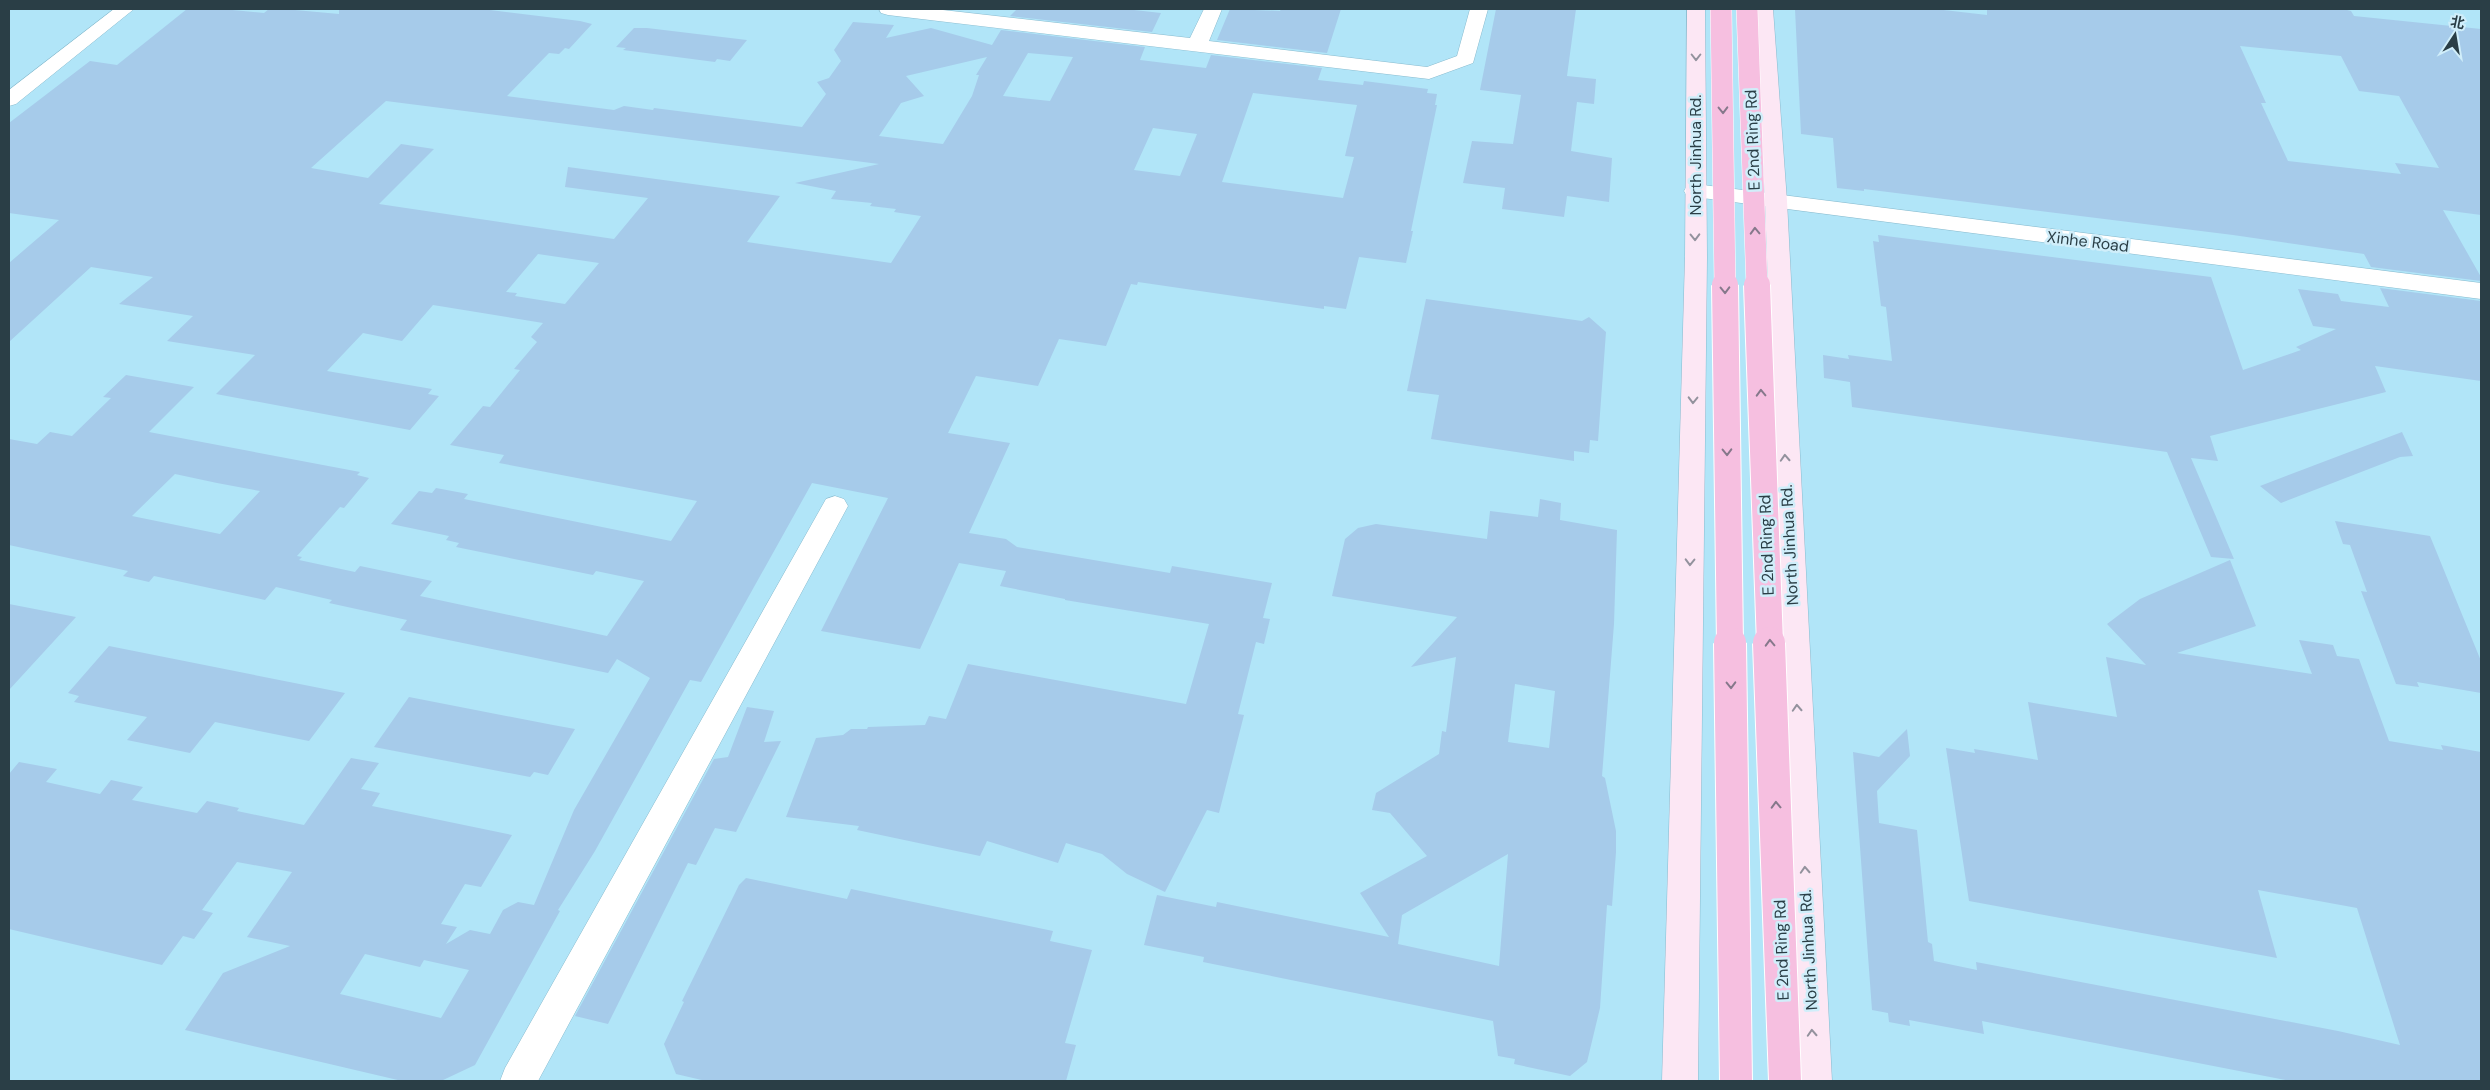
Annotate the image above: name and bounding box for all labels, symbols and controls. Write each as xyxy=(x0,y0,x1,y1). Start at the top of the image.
north arrow xyxy=(2430,10,2480,60)
text: 北 xyxy=(2449,12,2466,33)
one-way arrow xyxy=(1691,54,1701,62)
street label: E 2nd Ring Rd xyxy=(1740,89,1765,191)
street label: North Jinhua Rd. xyxy=(1685,95,1706,215)
one-way arrow xyxy=(1717,106,1728,114)
one-way arrow xyxy=(1750,226,1761,234)
street label: Xinhe Road xyxy=(2046,226,2130,257)
one-way arrow xyxy=(1690,234,1701,242)
one-way arrow xyxy=(1720,286,1730,294)
one-way arrow xyxy=(1756,389,1766,396)
one-way arrow xyxy=(1688,396,1698,404)
one-way arrow xyxy=(1722,449,1733,457)
one-way arrow xyxy=(1780,454,1791,462)
street label: North Jinhua Rd. xyxy=(1776,484,1803,606)
street label: E 2nd Ring Rd xyxy=(1754,494,1779,596)
one-way arrow xyxy=(1685,559,1695,567)
one-way arrow xyxy=(1765,639,1775,646)
one-way arrow xyxy=(1726,682,1736,689)
one-way arrow xyxy=(1792,704,1802,712)
one-way arrow xyxy=(1770,801,1781,809)
one-way arrow xyxy=(1799,866,1810,874)
street label: North Jinhua Rd. xyxy=(1795,889,1822,1011)
street label: E 2nd Ring Rd xyxy=(1769,899,1794,1001)
one-way arrow xyxy=(1807,1028,1818,1036)

